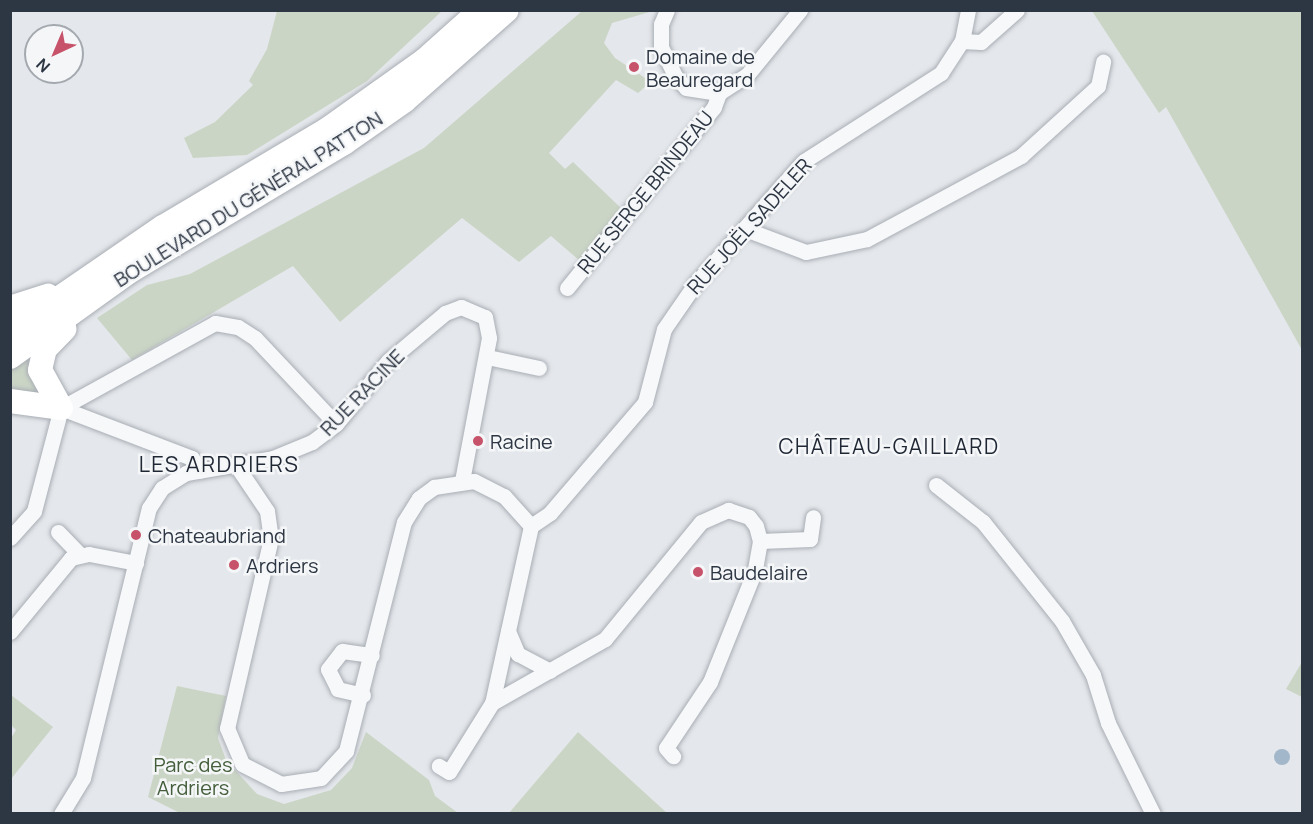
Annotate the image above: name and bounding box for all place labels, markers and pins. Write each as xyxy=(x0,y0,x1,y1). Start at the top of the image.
place label: Domaine de Beauregard xyxy=(646,44,755,91)
marker: Domaine de Beauregard xyxy=(627,60,641,74)
place label: Racine xyxy=(490,429,553,453)
marker: Racine xyxy=(471,434,485,448)
place label: Chateaubriand xyxy=(148,523,286,547)
marker: Chateaubriand xyxy=(129,528,143,542)
place label: Ardriers xyxy=(246,553,318,577)
marker: Ardriers xyxy=(227,558,241,572)
place label: Baudelaire xyxy=(710,560,808,584)
marker: Baudelaire xyxy=(691,565,705,579)

